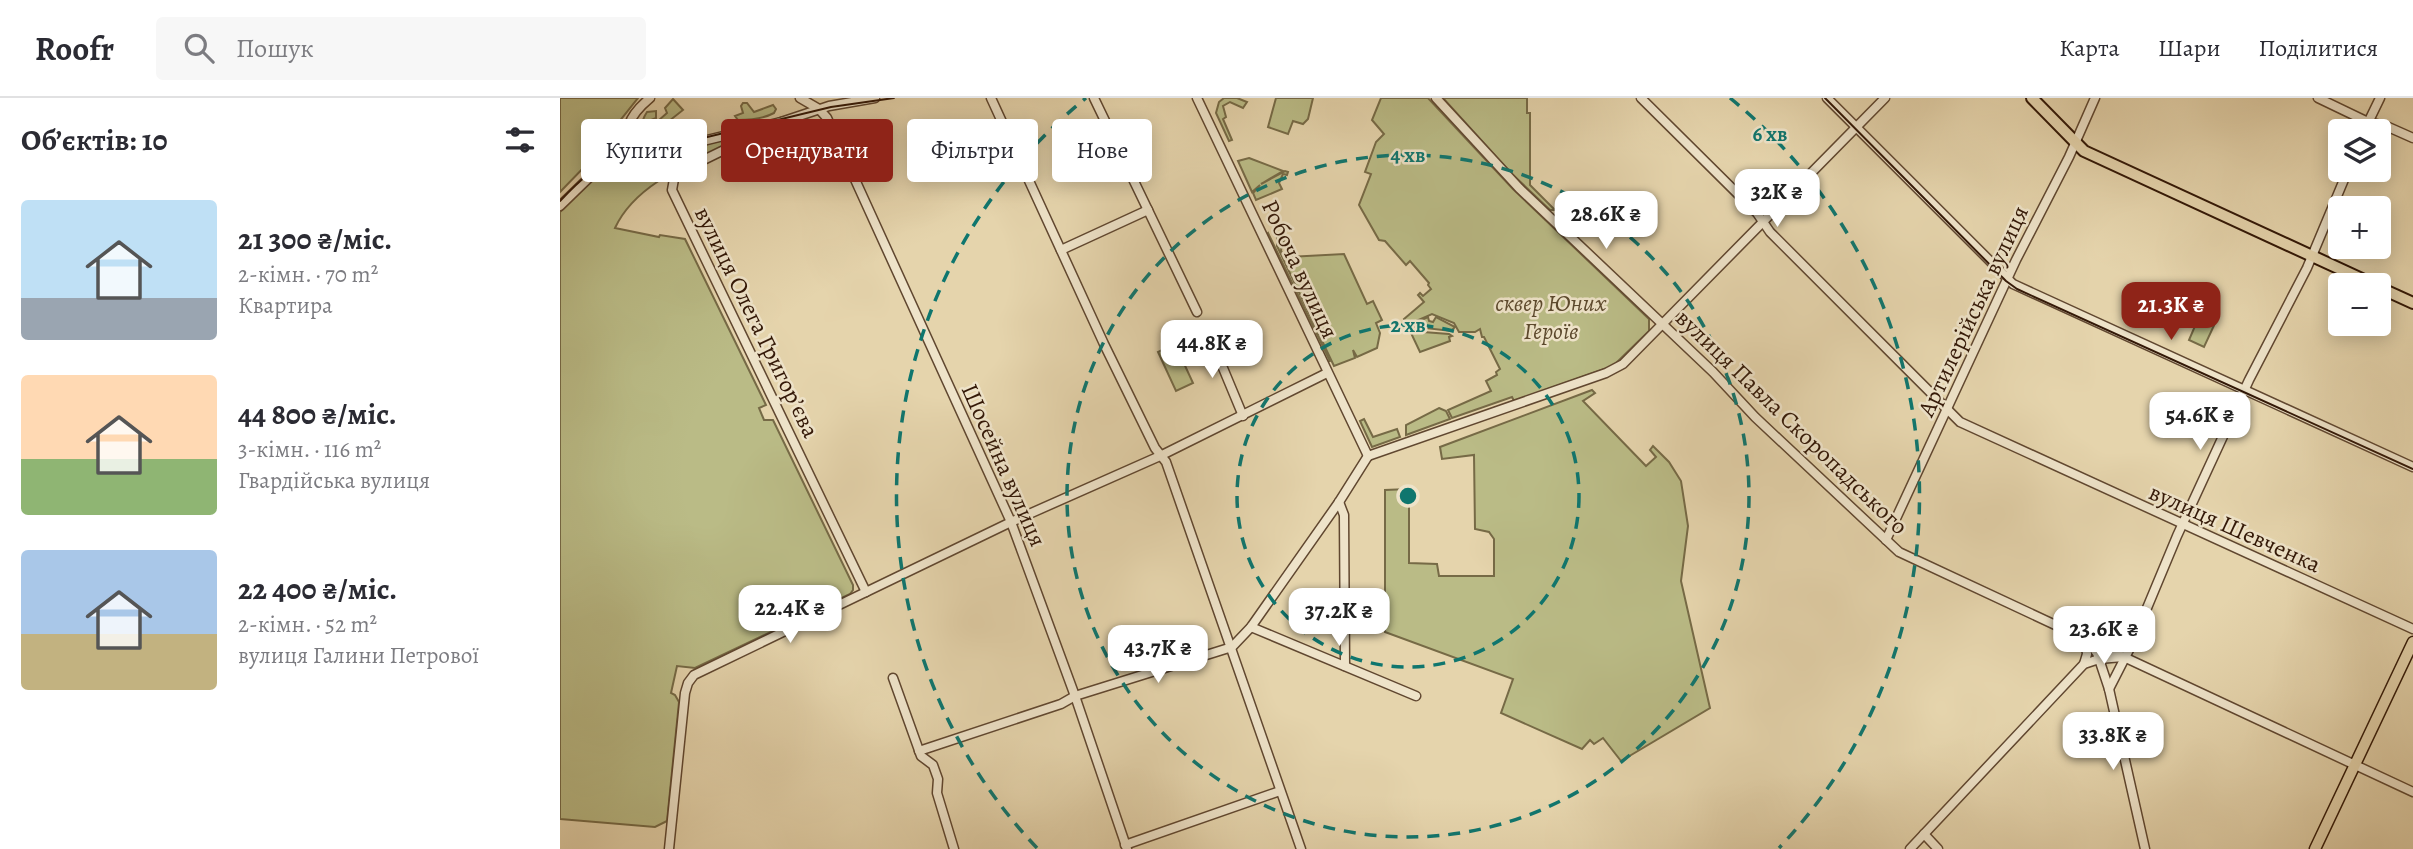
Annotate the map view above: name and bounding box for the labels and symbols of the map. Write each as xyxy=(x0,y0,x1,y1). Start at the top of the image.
text: 6 хв xyxy=(1753,120,1787,148)
text: 4 хв xyxy=(1391,141,1425,169)
pin: 32K ₴ xyxy=(1728,170,1826,229)
pin: 28.6K ₴ xyxy=(1541,192,1671,251)
street label: Робоча вулиця xyxy=(1254,194,1346,344)
street label: Артилерійська вулиця xyxy=(1910,200,2036,422)
street label: вулиця Олега Григорʼєва xyxy=(687,201,827,443)
pin: 21.3K ₴ xyxy=(2106,282,2236,342)
park label: сквер Юних Героїв xyxy=(1495,287,1608,347)
street label: вулиця Павла Скоропадського xyxy=(1669,302,1915,542)
text: 2 хв xyxy=(1390,311,1426,339)
pin: 44.8K ₴ xyxy=(1147,320,1277,380)
street label: Шосейна вулиця xyxy=(954,378,1054,552)
pin: 54.6K ₴ xyxy=(2135,392,2265,452)
street label: вулиця Шевченка xyxy=(2144,476,2326,580)
centre of rings xyxy=(1396,484,1420,508)
pin: 22.4K ₴ xyxy=(725,586,855,645)
pin: 37.2K ₴ xyxy=(1274,588,1404,648)
pin: 23.6K ₴ xyxy=(2039,606,2169,666)
pin: 43.7K ₴ xyxy=(1093,626,1223,685)
pin: 33.8K ₴ xyxy=(2048,712,2178,772)

